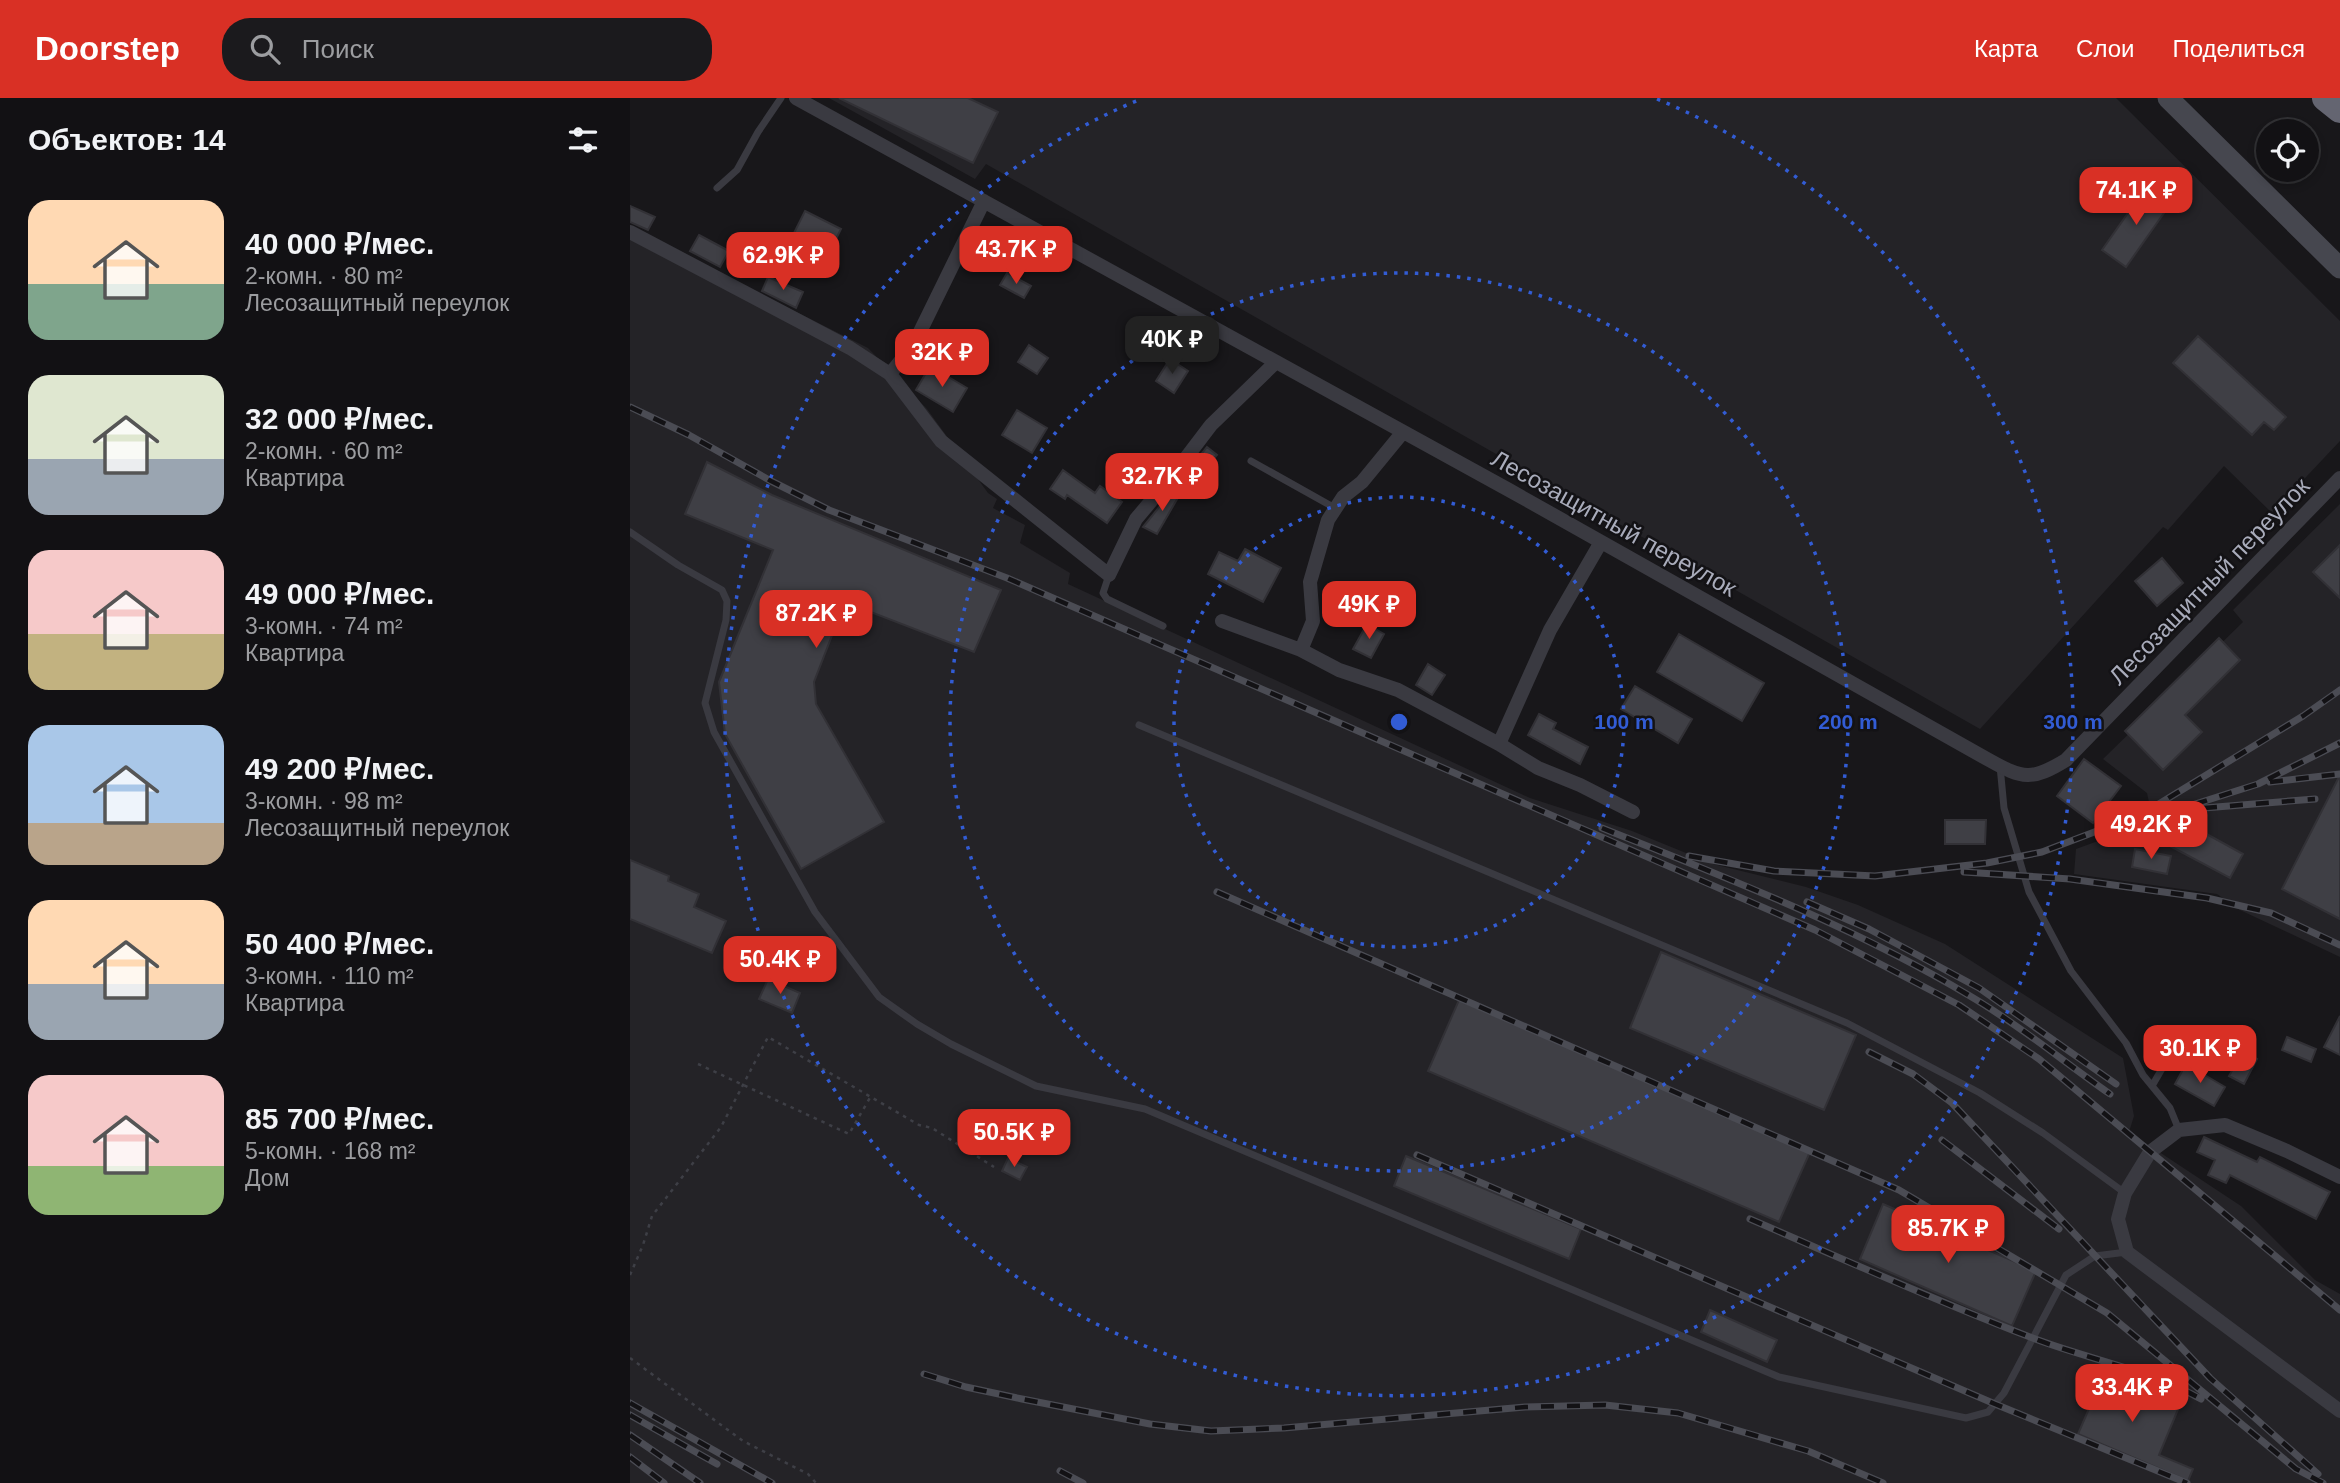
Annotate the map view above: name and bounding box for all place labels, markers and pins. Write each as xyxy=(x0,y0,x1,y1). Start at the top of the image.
pin: 74.1K ₽ xyxy=(2071,167,2201,227)
pin: 43.7K ₽ xyxy=(951,226,1081,286)
pin: 62.9K ₽ xyxy=(718,232,848,292)
pin: 40K ₽ xyxy=(1123,316,1221,376)
pin: 32K ₽ xyxy=(893,330,991,389)
pin: 32.7K ₽ xyxy=(1097,454,1227,513)
pin: 49K ₽ xyxy=(1320,582,1418,641)
pin: 87.2K ₽ xyxy=(751,590,881,650)
centre of rings xyxy=(1387,710,1411,734)
pin: 49.2K ₽ xyxy=(2086,802,2216,861)
pin: 50.4K ₽ xyxy=(715,936,845,996)
pin: 30.1K ₽ xyxy=(2135,1026,2265,1085)
pin: 50.5K ₽ xyxy=(949,1110,1079,1169)
pin: 85.7K ₽ xyxy=(1883,1206,2013,1265)
pin: 33.4K ₽ xyxy=(2067,1364,2197,1424)

